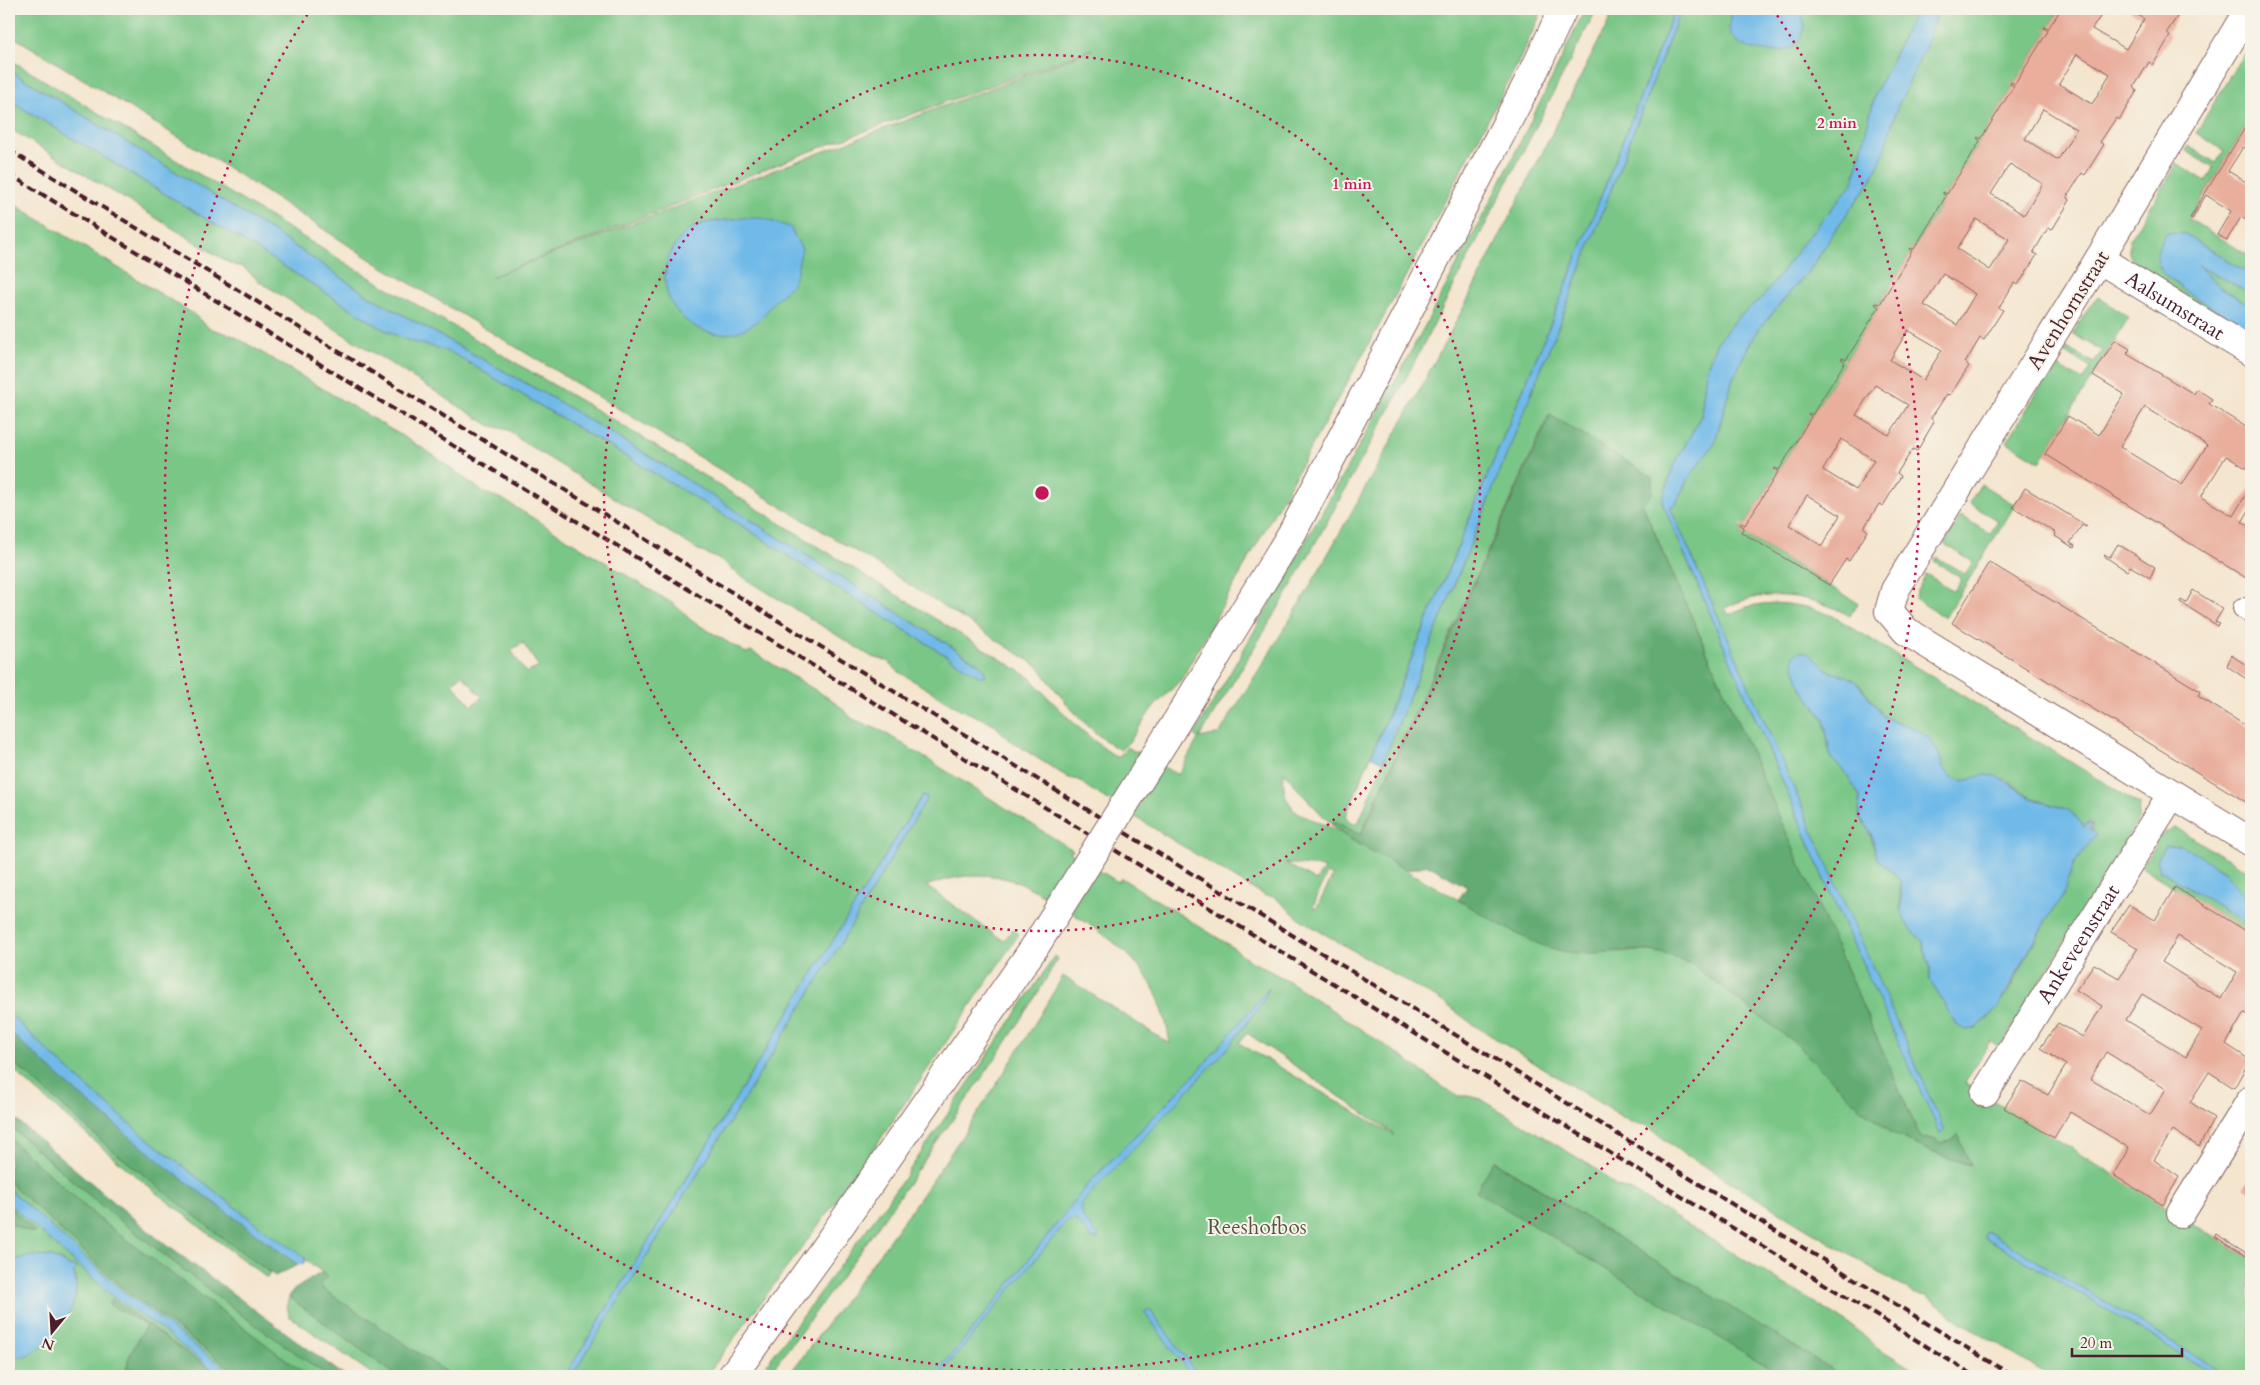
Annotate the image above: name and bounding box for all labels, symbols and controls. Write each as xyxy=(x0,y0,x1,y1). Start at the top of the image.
text: 2 min xyxy=(1817,113,1857,133)
text: 1 min xyxy=(1332,174,1372,194)
street label: Avenhornstraat xyxy=(2020,245,2117,375)
street label: Aalsumstraat xyxy=(2119,264,2230,348)
centre of rings xyxy=(1033,484,1051,502)
street label: Ankeveenstraat xyxy=(2031,879,2127,1009)
park label: Reeshofbos xyxy=(1207,1213,1307,1242)
north arrow xyxy=(28,1308,78,1358)
scale bar xyxy=(2072,1325,2182,1357)
text: N xyxy=(39,1333,57,1355)
text: 20 m xyxy=(2080,1333,2112,1353)

